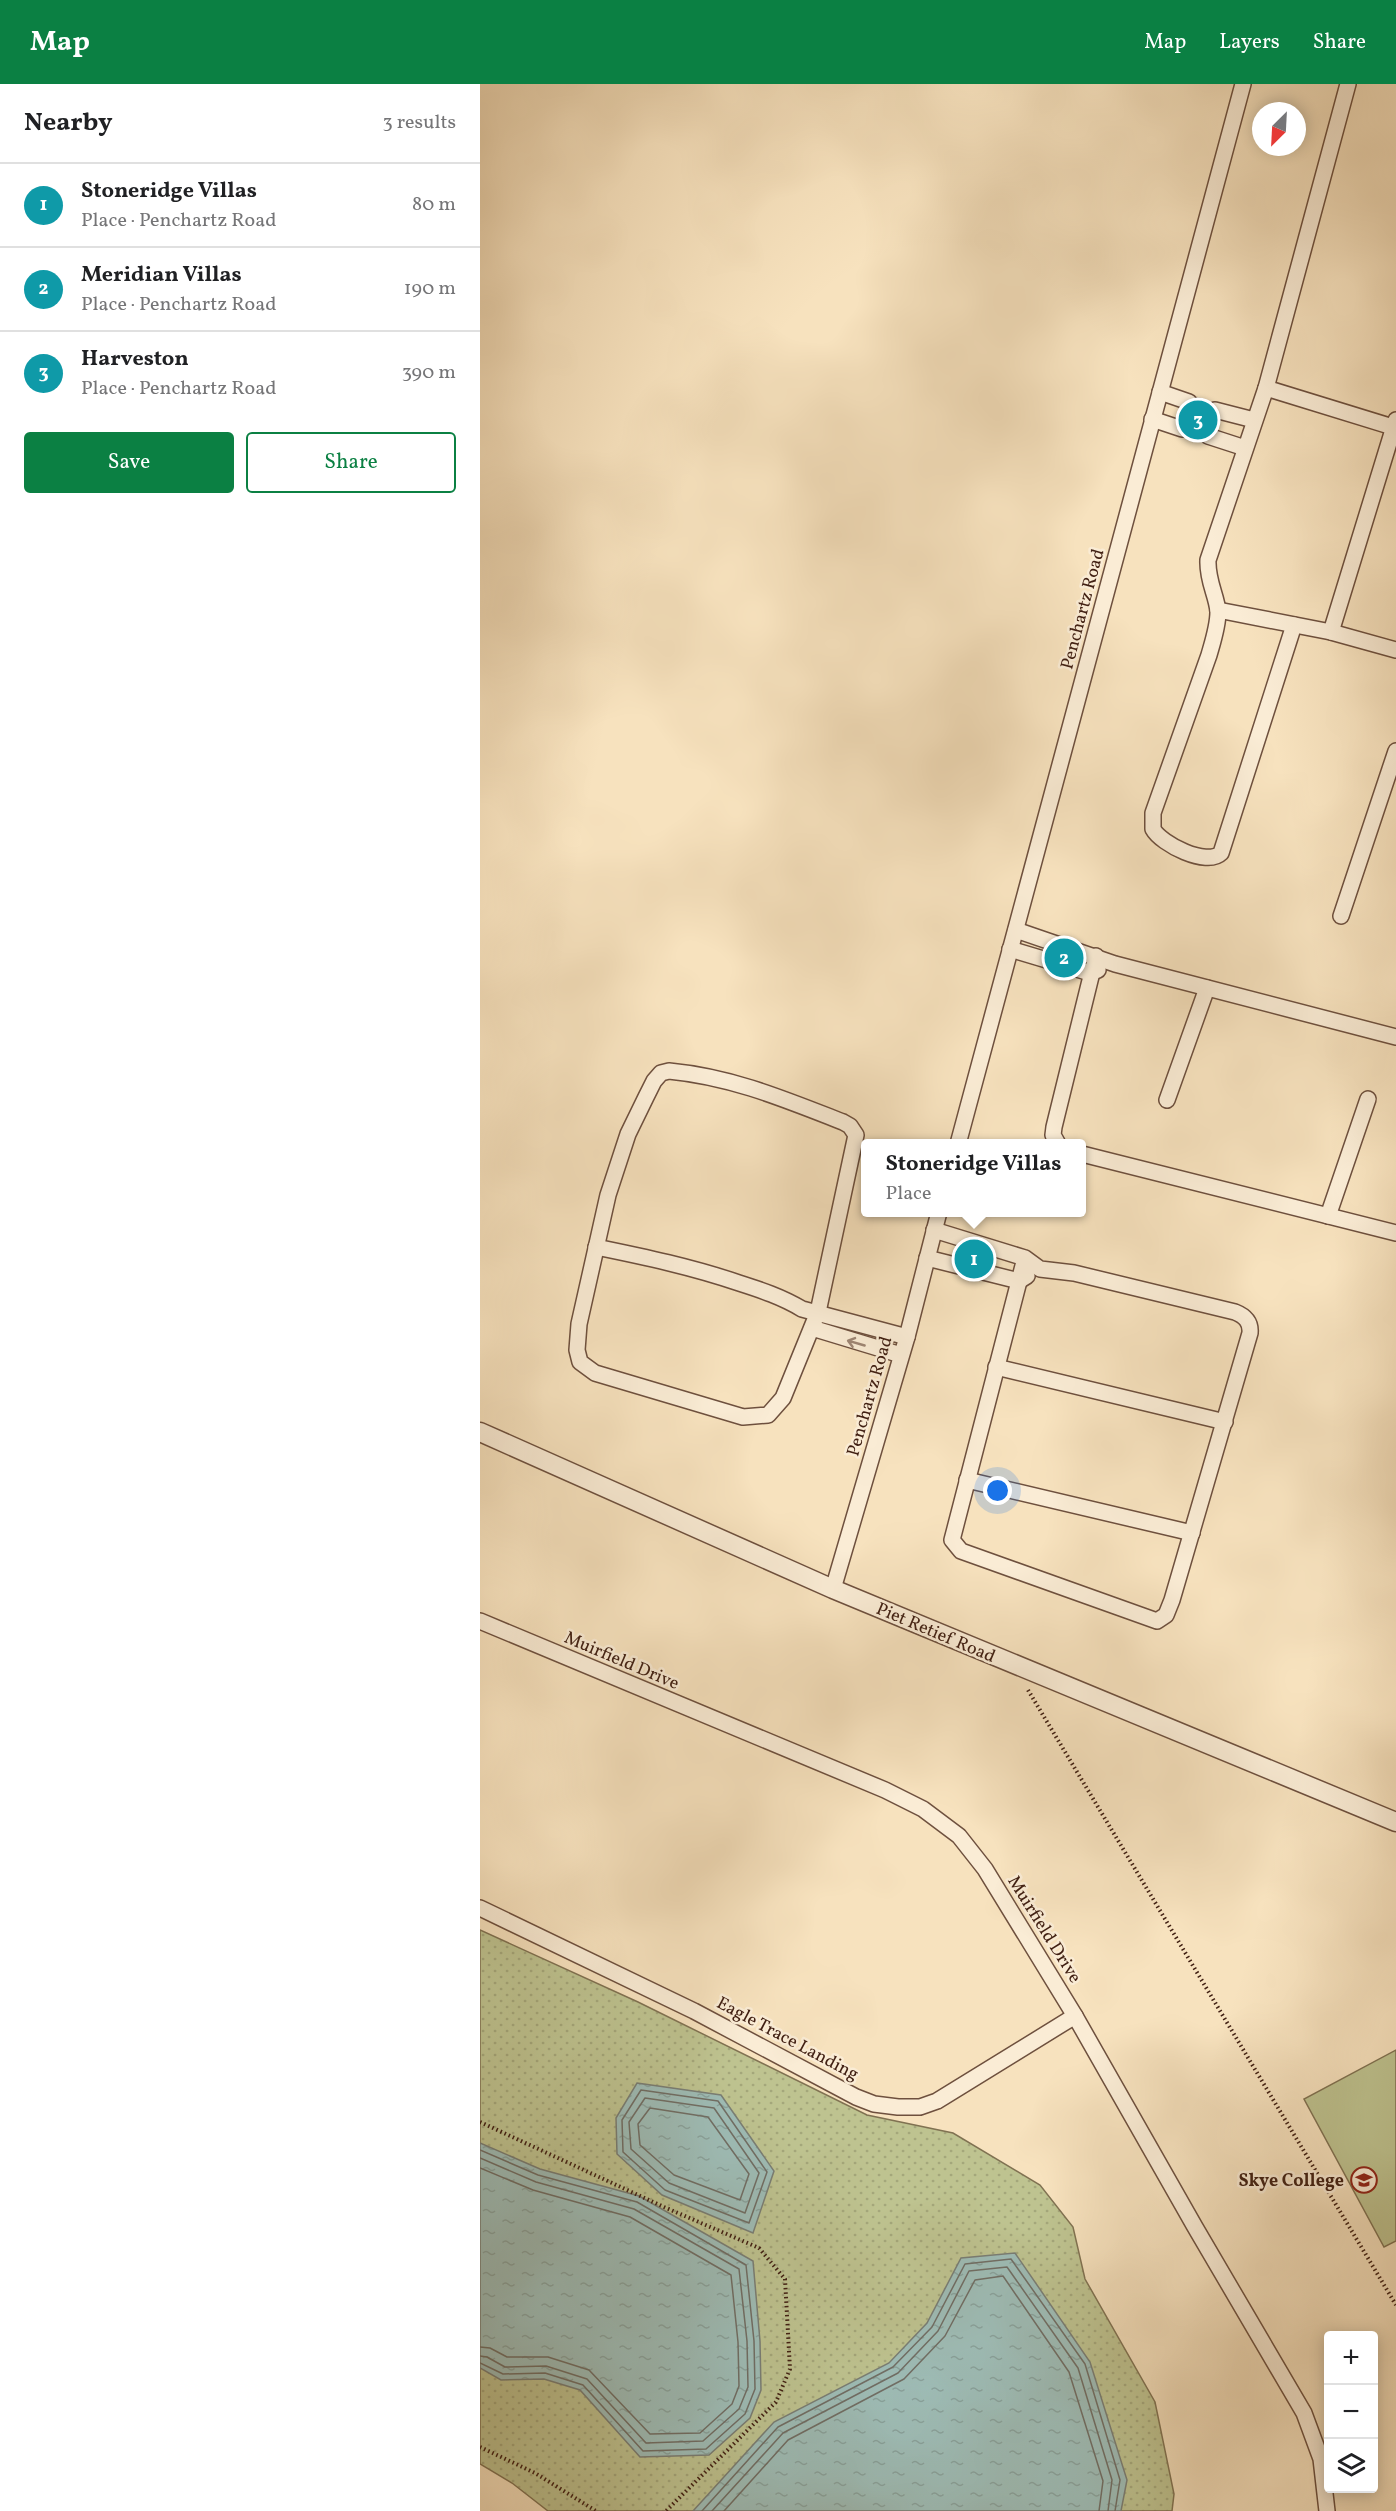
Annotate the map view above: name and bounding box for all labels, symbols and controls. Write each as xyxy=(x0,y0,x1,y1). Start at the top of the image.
text: Map xyxy=(30,23,90,62)
text: Map xyxy=(1144,28,1186,57)
text: Layers xyxy=(1219,28,1280,57)
text: Share xyxy=(1313,28,1366,57)
north arrow xyxy=(1252,102,1306,156)
text: Nearby xyxy=(24,105,113,141)
text: 3 results xyxy=(382,109,456,137)
text: Stoneridge Villas xyxy=(81,176,257,207)
text: 1 xyxy=(39,191,48,219)
text: 80 m xyxy=(412,191,456,219)
text: Place · Penchartz Road xyxy=(81,207,276,235)
text: Meridian Villas xyxy=(81,260,242,291)
text: 2 xyxy=(38,275,49,303)
text: 190 m xyxy=(404,275,456,303)
text: Place · Penchartz Road xyxy=(81,291,276,319)
text: Harveston xyxy=(81,344,189,375)
text: 3 xyxy=(38,359,49,387)
text: 390 m xyxy=(402,359,456,387)
text: Place · Penchartz Road xyxy=(81,375,276,403)
pin: 3 xyxy=(1178,398,1218,442)
button: Save xyxy=(24,432,234,493)
button: Share xyxy=(246,432,456,493)
street label: Penchartz Road xyxy=(1055,546,1112,672)
pin: 2 xyxy=(1044,936,1084,980)
popup xyxy=(861,1139,1086,1217)
text: Stoneridge Villas xyxy=(886,1149,1061,1180)
text: Place xyxy=(886,1180,932,1208)
pin: 1 xyxy=(954,1236,994,1282)
street label: Penchartz Road xyxy=(841,1333,900,1459)
one-way arrow xyxy=(847,1336,866,1348)
your location xyxy=(983,1476,1012,1505)
street label: Piet Retief Road xyxy=(872,1597,999,1670)
street label: Muirfield Drive xyxy=(560,1626,683,1697)
street label: Muirfield Drive xyxy=(1001,1871,1087,1988)
street label: Eagle Trace Landing xyxy=(712,1991,863,2087)
school or university icon: Skye College xyxy=(1349,2165,1379,2195)
place label: Skye College xyxy=(1238,2169,1344,2194)
map controls xyxy=(1324,2331,1378,2493)
button: + xyxy=(1324,2331,1378,2385)
button: − xyxy=(1324,2385,1378,2439)
button: layers xyxy=(1324,2439,1378,2493)

